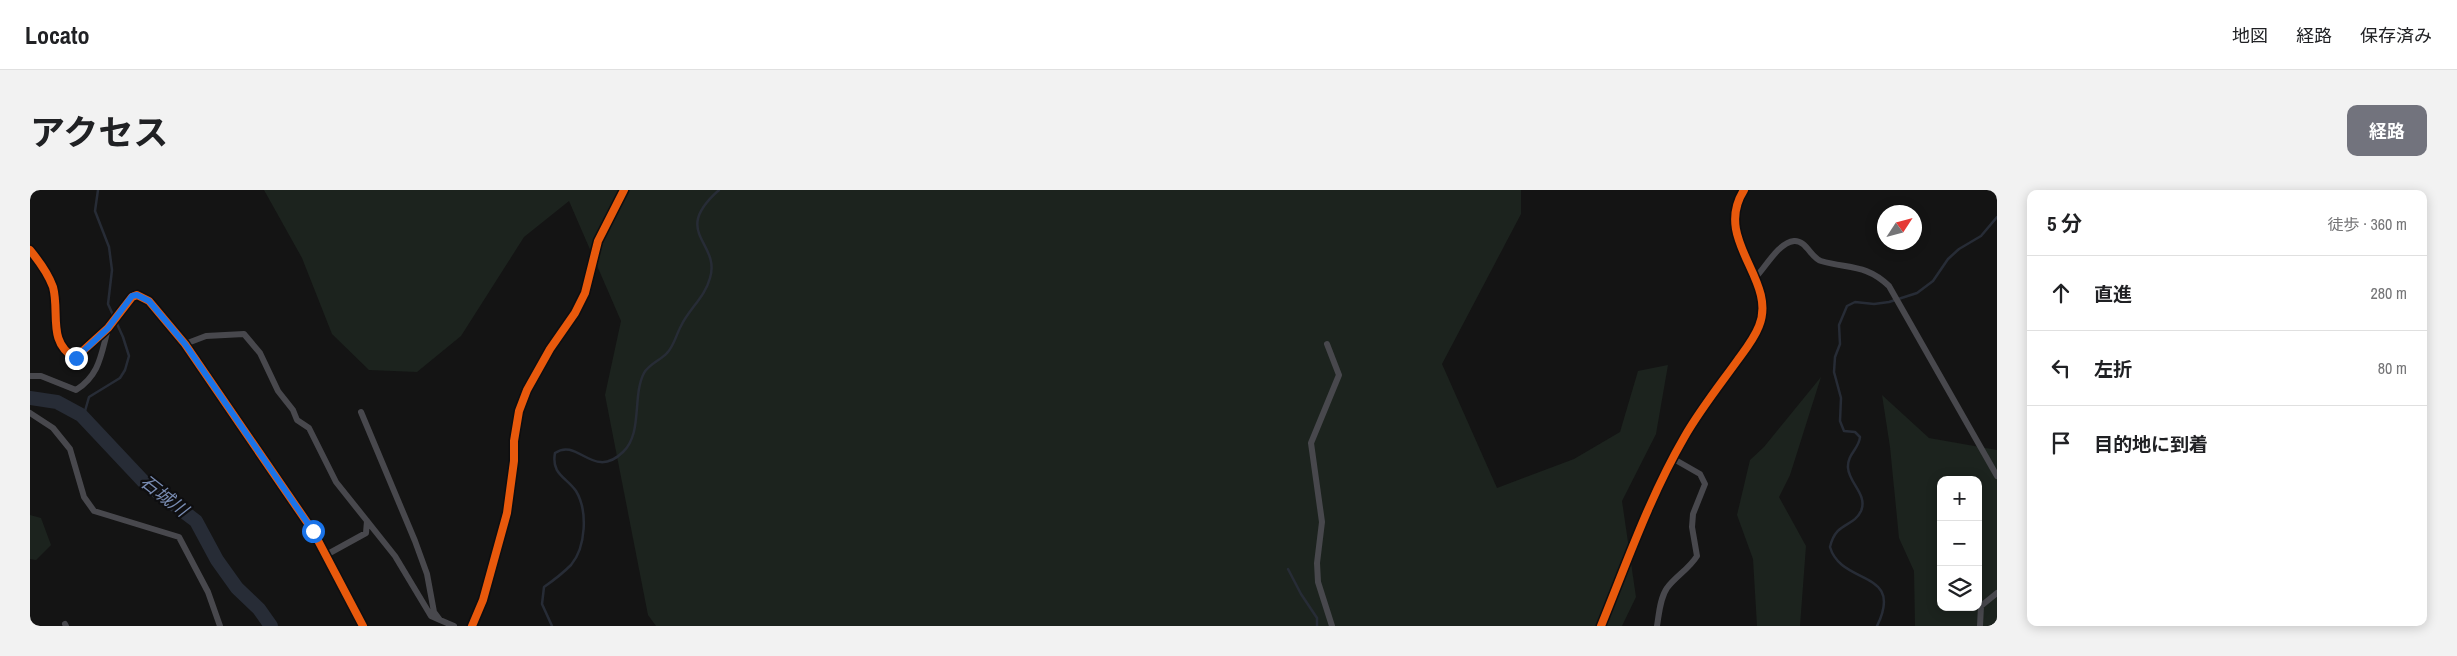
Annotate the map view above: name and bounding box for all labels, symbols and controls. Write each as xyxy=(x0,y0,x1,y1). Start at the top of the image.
text: Locato xyxy=(25,19,90,51)
text: 地図 xyxy=(2232,23,2268,48)
text: 経路 xyxy=(2296,23,2332,48)
text: 保存済み xyxy=(2360,23,2432,48)
button: 経路 xyxy=(2347,105,2427,156)
text: アクセス xyxy=(30,109,168,156)
north arrow xyxy=(1877,205,1922,250)
text: 5 分 xyxy=(2047,209,2082,238)
text: 徒歩 · 360 m xyxy=(2328,213,2407,235)
icon: ahead xyxy=(2047,279,2075,307)
text: 直進 xyxy=(2094,281,2132,307)
text: 280 m xyxy=(2371,282,2407,304)
route end xyxy=(65,347,88,370)
icon: left xyxy=(2047,354,2075,382)
text: 左折 xyxy=(2094,356,2132,382)
text: 80 m xyxy=(2378,357,2407,379)
icon: arrive xyxy=(2047,429,2075,457)
text: 目的地に到着 xyxy=(2094,431,2208,457)
water label: 石城川 xyxy=(135,469,195,523)
map controls xyxy=(1937,476,1982,611)
button: + xyxy=(1937,476,1982,521)
route start xyxy=(302,520,325,543)
button: − xyxy=(1937,521,1982,566)
button: layers xyxy=(1937,566,1982,611)

